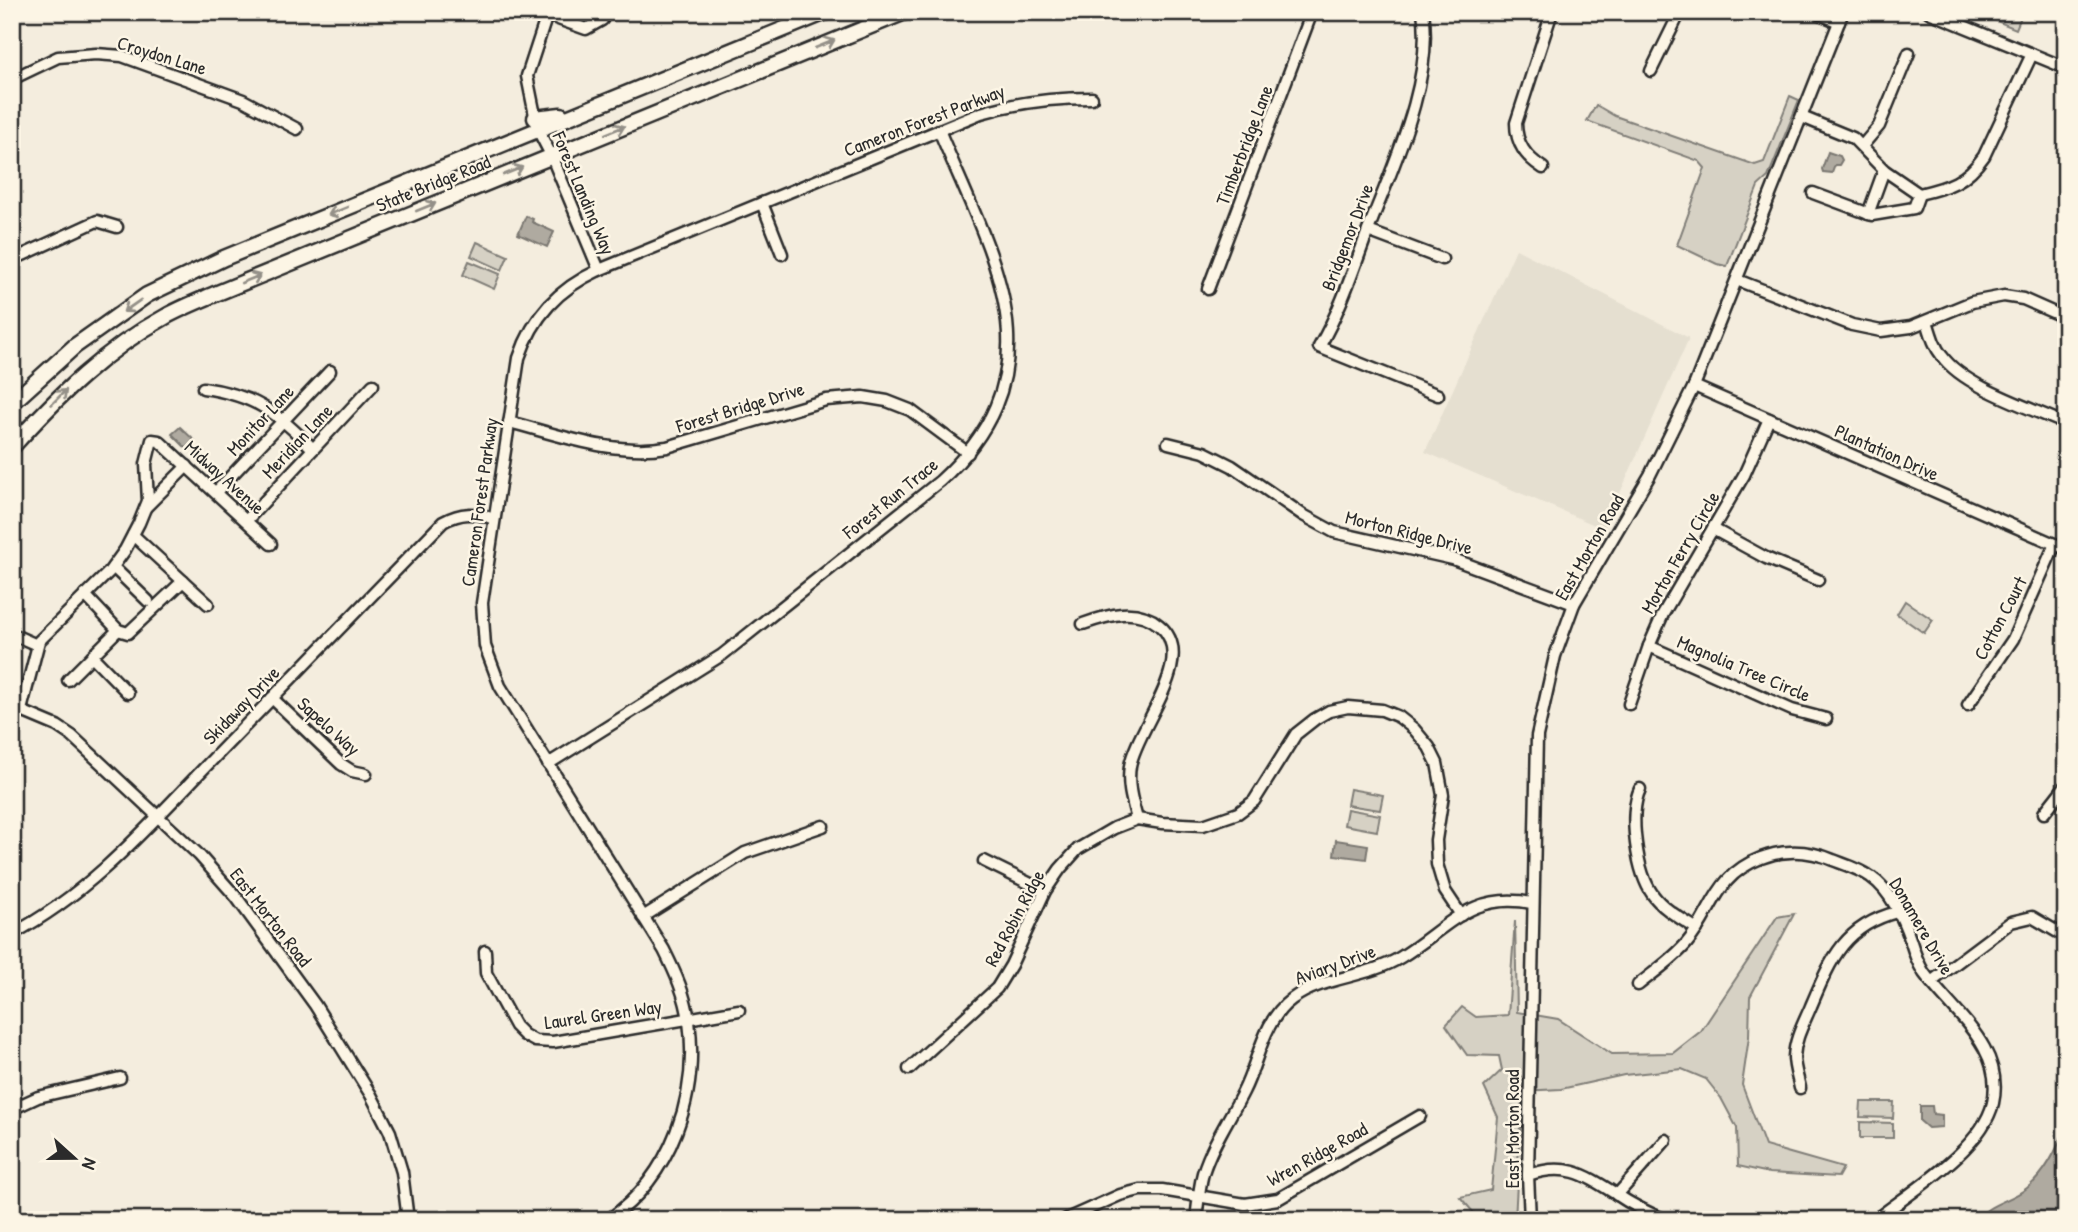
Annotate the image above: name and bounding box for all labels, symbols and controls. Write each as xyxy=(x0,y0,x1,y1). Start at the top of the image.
street label: Croydon Lane xyxy=(114,29,210,81)
one-way arrow xyxy=(814,37,836,50)
street label: Cameron Forest Parkway xyxy=(840,77,1008,163)
street label: Timberbridge Lane xyxy=(1209,81,1279,209)
one-way arrow xyxy=(603,122,625,135)
street label: Forest Landing Way xyxy=(546,127,622,258)
street label: State Bridge Road xyxy=(372,148,495,218)
one-way arrow xyxy=(502,164,523,177)
street label: Bridgemor Drive xyxy=(1315,179,1379,294)
one-way arrow xyxy=(415,199,436,212)
one-way arrow xyxy=(328,206,350,219)
one-way arrow xyxy=(240,271,261,284)
one-way arrow xyxy=(123,298,142,313)
street label: Forest Bridge Drive xyxy=(672,375,808,439)
street label: Monitor Lane xyxy=(220,379,300,461)
one-way arrow xyxy=(50,389,67,406)
street label: Meridian Lane xyxy=(256,398,339,484)
street label: Cameron Forest Parkway xyxy=(454,416,504,588)
street label: Plantation Drive xyxy=(1831,417,1944,487)
street label: Midway Avenue xyxy=(179,434,271,520)
street label: Forest Run Trace xyxy=(836,451,943,545)
street label: Morton Ferry Circle xyxy=(1634,486,1726,618)
street label: East Morton Road xyxy=(1548,489,1630,605)
street label: Morton Ridge Drive xyxy=(1343,504,1476,560)
street label: Cotton Court xyxy=(1967,571,2033,664)
street label: Magnolia Tree Circle xyxy=(1673,628,1815,708)
street label: Skidaway Drive xyxy=(197,660,285,750)
street label: Sapelo Way xyxy=(292,691,366,761)
street label: East Morton Road xyxy=(224,862,318,972)
street label: Red Robin Ridge xyxy=(978,865,1050,971)
street label: Donamere Drive xyxy=(1884,873,1961,980)
street label: Aviary Drive xyxy=(1291,937,1379,991)
street label: Laurel Green Way xyxy=(543,993,663,1035)
street label: East Morton Road xyxy=(1499,1069,1525,1188)
street label: Wren Ridge Road xyxy=(1262,1115,1373,1192)
north arrow xyxy=(38,1124,108,1194)
text: N xyxy=(76,1155,104,1173)

